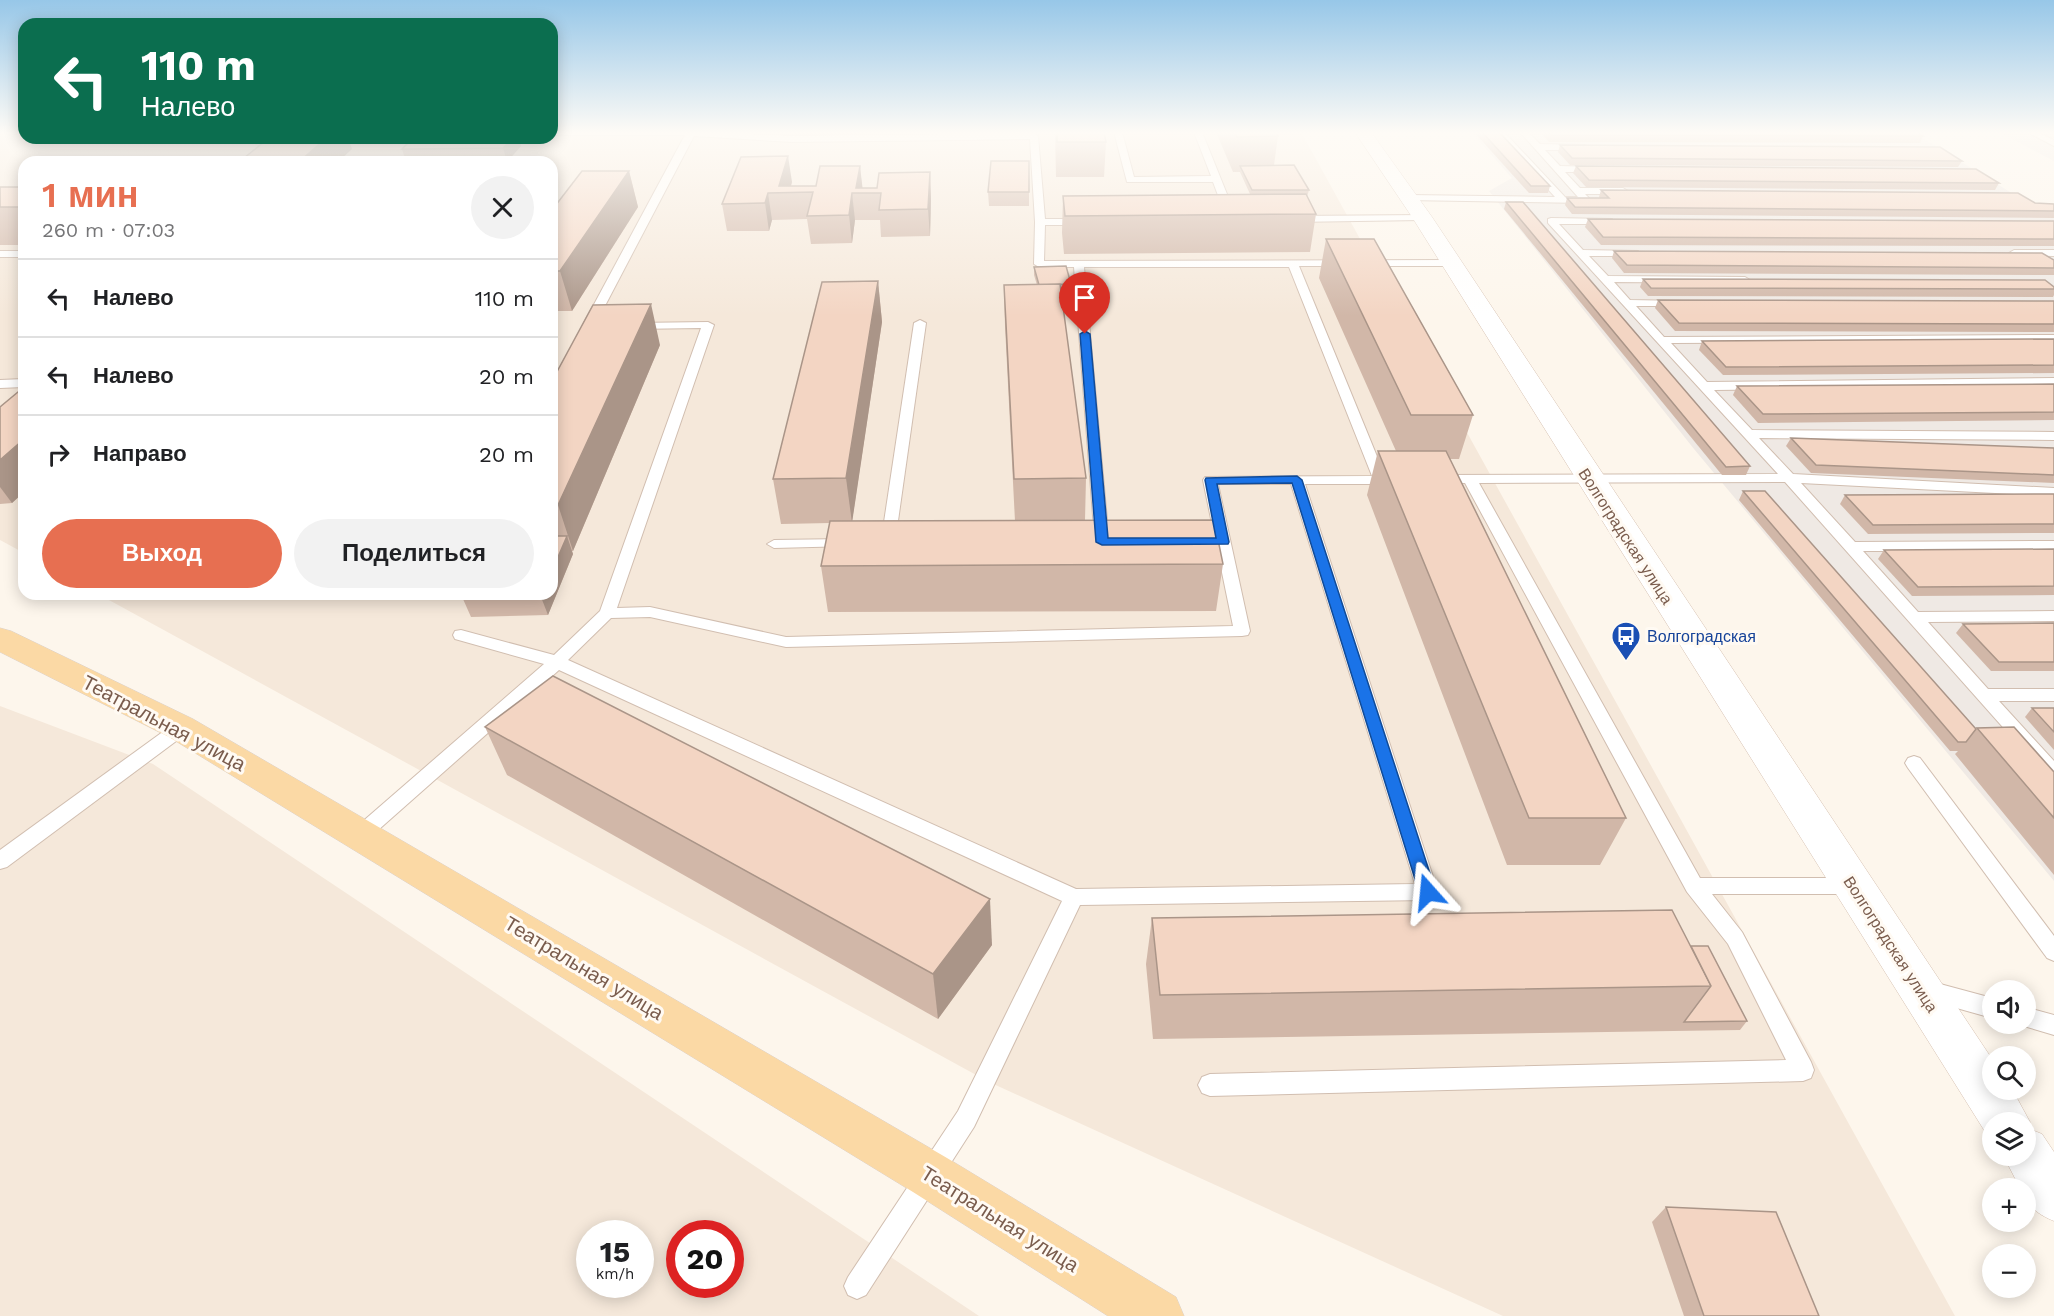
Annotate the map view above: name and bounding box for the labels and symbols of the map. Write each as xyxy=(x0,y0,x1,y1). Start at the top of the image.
pin xyxy=(1059,272,1110,334)
street label: Волгоградская улица xyxy=(1575,465,1677,608)
bus stop icon: Волгоградская xyxy=(1610,620,1642,662)
place label: Волгоградская xyxy=(1647,627,1756,646)
street label: Театральная улица xyxy=(78,670,250,777)
position arrow xyxy=(1396,860,1460,924)
street label: Волгоградская улица xyxy=(1840,873,1942,1016)
street label: Театральная улица xyxy=(500,911,669,1025)
street label: Театральная улица xyxy=(917,1161,1084,1278)
speed limit sign: 20 xyxy=(666,1220,744,1298)

